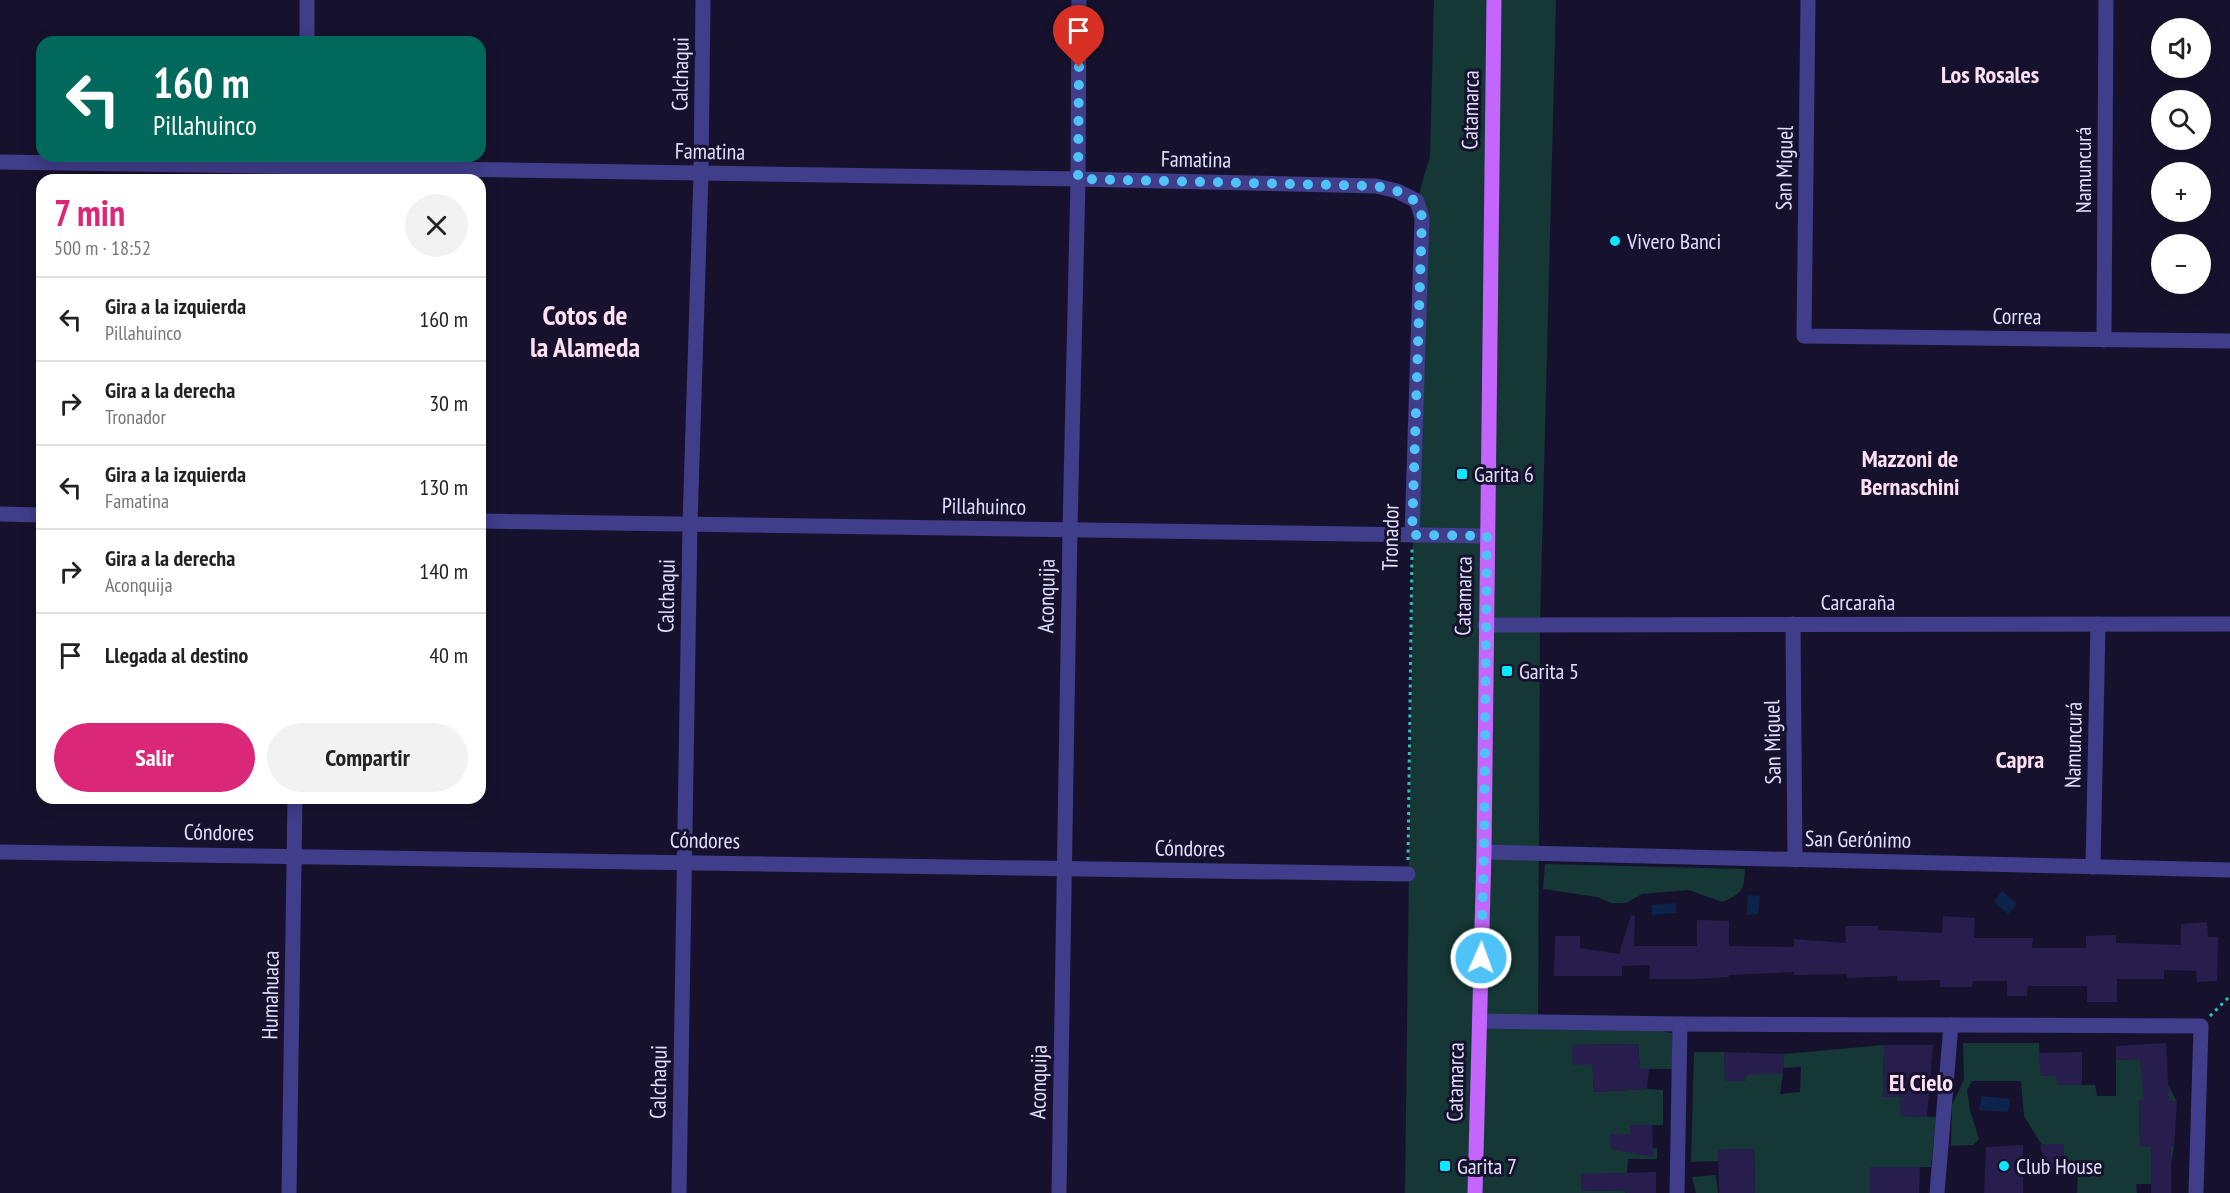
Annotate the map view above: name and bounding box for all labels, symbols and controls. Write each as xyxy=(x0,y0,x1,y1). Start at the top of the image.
pin xyxy=(1053,5,1104,67)
icon: arrive xyxy=(1062,14,1095,47)
map controls xyxy=(2151,18,2211,294)
button: sound xyxy=(2151,18,2211,78)
street label: Calchaqui xyxy=(665,37,695,111)
text: 160 m xyxy=(153,55,250,110)
district label: Los Rosales xyxy=(1941,59,2039,90)
icon: left xyxy=(54,60,132,138)
street label: Catamarca xyxy=(1455,70,1485,150)
button: search xyxy=(2151,90,2211,150)
text: Pillahuinco xyxy=(153,108,257,142)
street label: San Miguel xyxy=(1769,125,1799,211)
street label: Namuncurá xyxy=(2069,127,2097,213)
street label: Famatina xyxy=(675,136,745,166)
street label: Famatina xyxy=(1161,144,1231,174)
button: + xyxy=(2151,162,2211,222)
text: 7 min xyxy=(54,189,125,236)
button: close xyxy=(405,194,468,257)
place label: Vivero Banci xyxy=(1626,227,1721,255)
marker: Vivero Banci xyxy=(1608,234,1622,248)
button: − xyxy=(2151,234,2211,294)
text: 500 m · 18:52 xyxy=(54,235,151,261)
text: Gira a la izquierda xyxy=(105,292,246,320)
district label: Cotos de la Alameda xyxy=(530,296,640,365)
street label: Correa xyxy=(1992,302,2042,330)
icon: left xyxy=(54,303,87,336)
text: 160 m xyxy=(419,305,468,333)
text: Pillahuinco xyxy=(105,320,182,346)
text: Gira a la derecha xyxy=(105,376,235,404)
icon: right xyxy=(54,387,87,420)
text: 30 m xyxy=(429,389,468,417)
text: Tronador xyxy=(105,404,166,430)
district label: Mazzoni de Bernaschini xyxy=(1861,443,1959,502)
text: Gira a la izquierda xyxy=(105,460,246,488)
place label: Garita 6 xyxy=(1474,460,1534,488)
marker: Garita 6 xyxy=(1455,467,1469,481)
icon: left xyxy=(54,471,87,504)
text: 130 m xyxy=(419,473,468,501)
text: Famatina xyxy=(105,488,169,514)
street label: Pillahuinco xyxy=(942,491,1026,521)
street label: Tronador xyxy=(1375,503,1405,571)
text: Gira a la derecha xyxy=(105,544,235,572)
icon: right xyxy=(54,555,87,588)
street label: Catamarca xyxy=(1448,556,1478,636)
text: 140 m xyxy=(419,557,468,585)
street label: Calchaqui xyxy=(651,559,681,633)
street label: Aconquija xyxy=(1031,559,1061,633)
text: Aconquija xyxy=(105,572,172,598)
street label: Carcaraña xyxy=(1821,588,1895,616)
icon: arrive xyxy=(54,639,87,672)
text: Llegada al destino xyxy=(105,641,248,669)
text: 40 m xyxy=(429,641,468,669)
place label: Garita 5 xyxy=(1519,657,1579,685)
marker: Garita 5 xyxy=(1500,664,1514,678)
street label: San Miguel xyxy=(1757,699,1787,785)
street label: Namuncurá xyxy=(2058,702,2088,788)
button: Salir xyxy=(54,723,255,792)
button: Compartir xyxy=(267,723,468,792)
district label: Capra xyxy=(1996,744,2044,775)
street label: Cóndores xyxy=(184,817,254,847)
street label: San Gerónimo xyxy=(1805,824,1911,854)
street label: Cóndores xyxy=(670,825,740,855)
street label: Cóndores xyxy=(1155,833,1225,863)
position arrow xyxy=(1449,926,1513,990)
street label: Humahuaca xyxy=(255,950,285,1040)
street label: Catamarca xyxy=(1440,1042,1470,1122)
street label: Calchaqui xyxy=(643,1045,673,1119)
street label: Aconquija xyxy=(1023,1045,1053,1119)
district label: El Cielo xyxy=(1889,1067,1953,1098)
place label: Garita 7 xyxy=(1457,1152,1517,1180)
place label: Club House xyxy=(2016,1152,2102,1180)
marker: Garita 7 xyxy=(1438,1159,1452,1173)
marker: Club House xyxy=(1997,1159,2011,1173)

